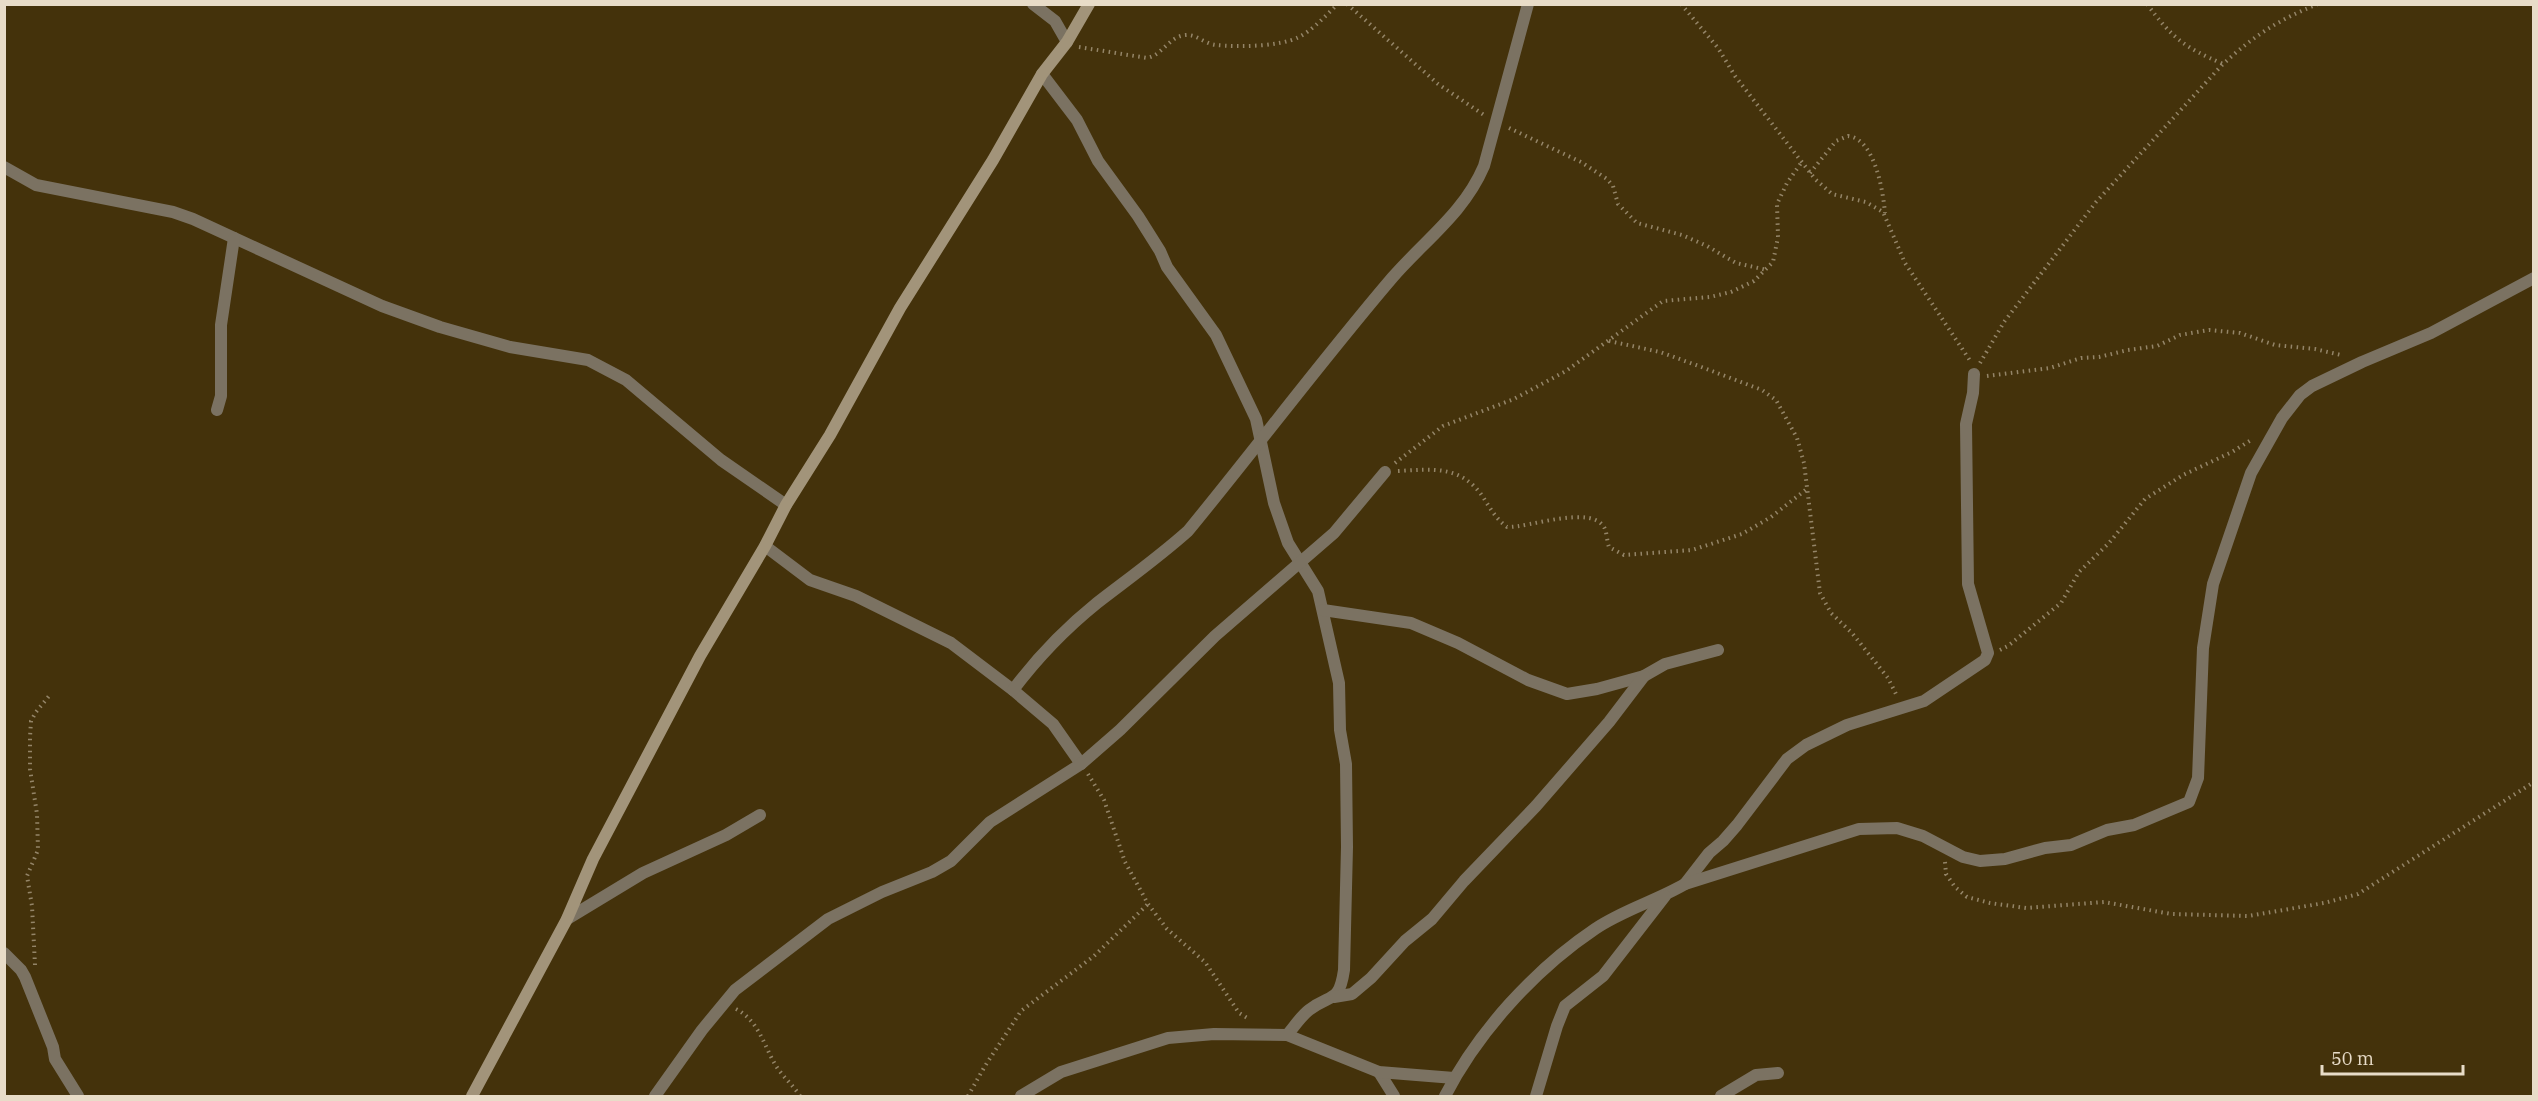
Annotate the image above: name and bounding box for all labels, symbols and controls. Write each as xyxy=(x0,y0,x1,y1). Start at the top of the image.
scale bar xyxy=(2322,1038,2463,1076)
text: 50 m xyxy=(2331,1047,2374,1070)

